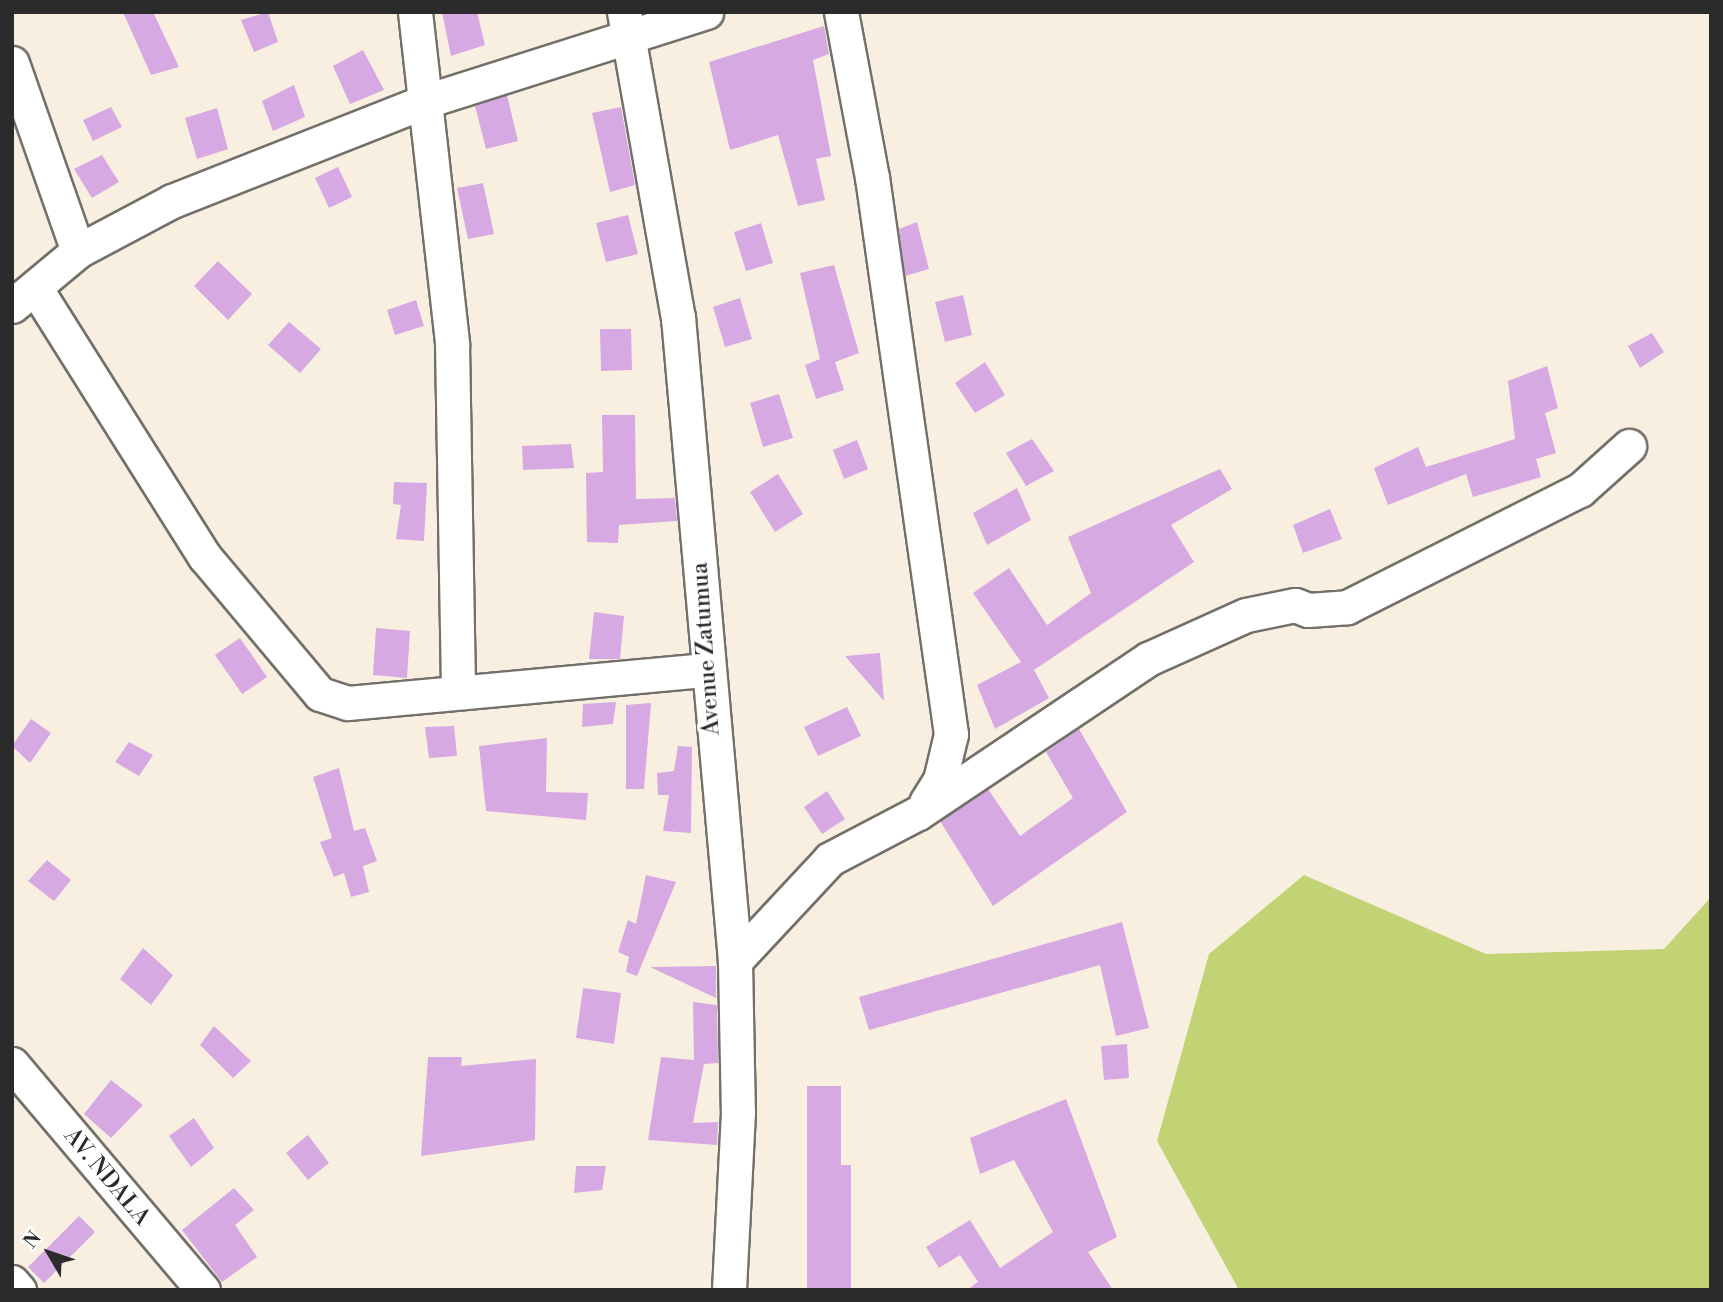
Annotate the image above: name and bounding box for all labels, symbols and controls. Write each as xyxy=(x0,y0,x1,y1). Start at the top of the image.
street label: Avenue Zatumua xyxy=(686,562,726,736)
street label: AV. NDALA xyxy=(58,1123,156,1231)
north arrow xyxy=(14,1218,84,1288)
text: N xyxy=(19,1226,47,1253)

